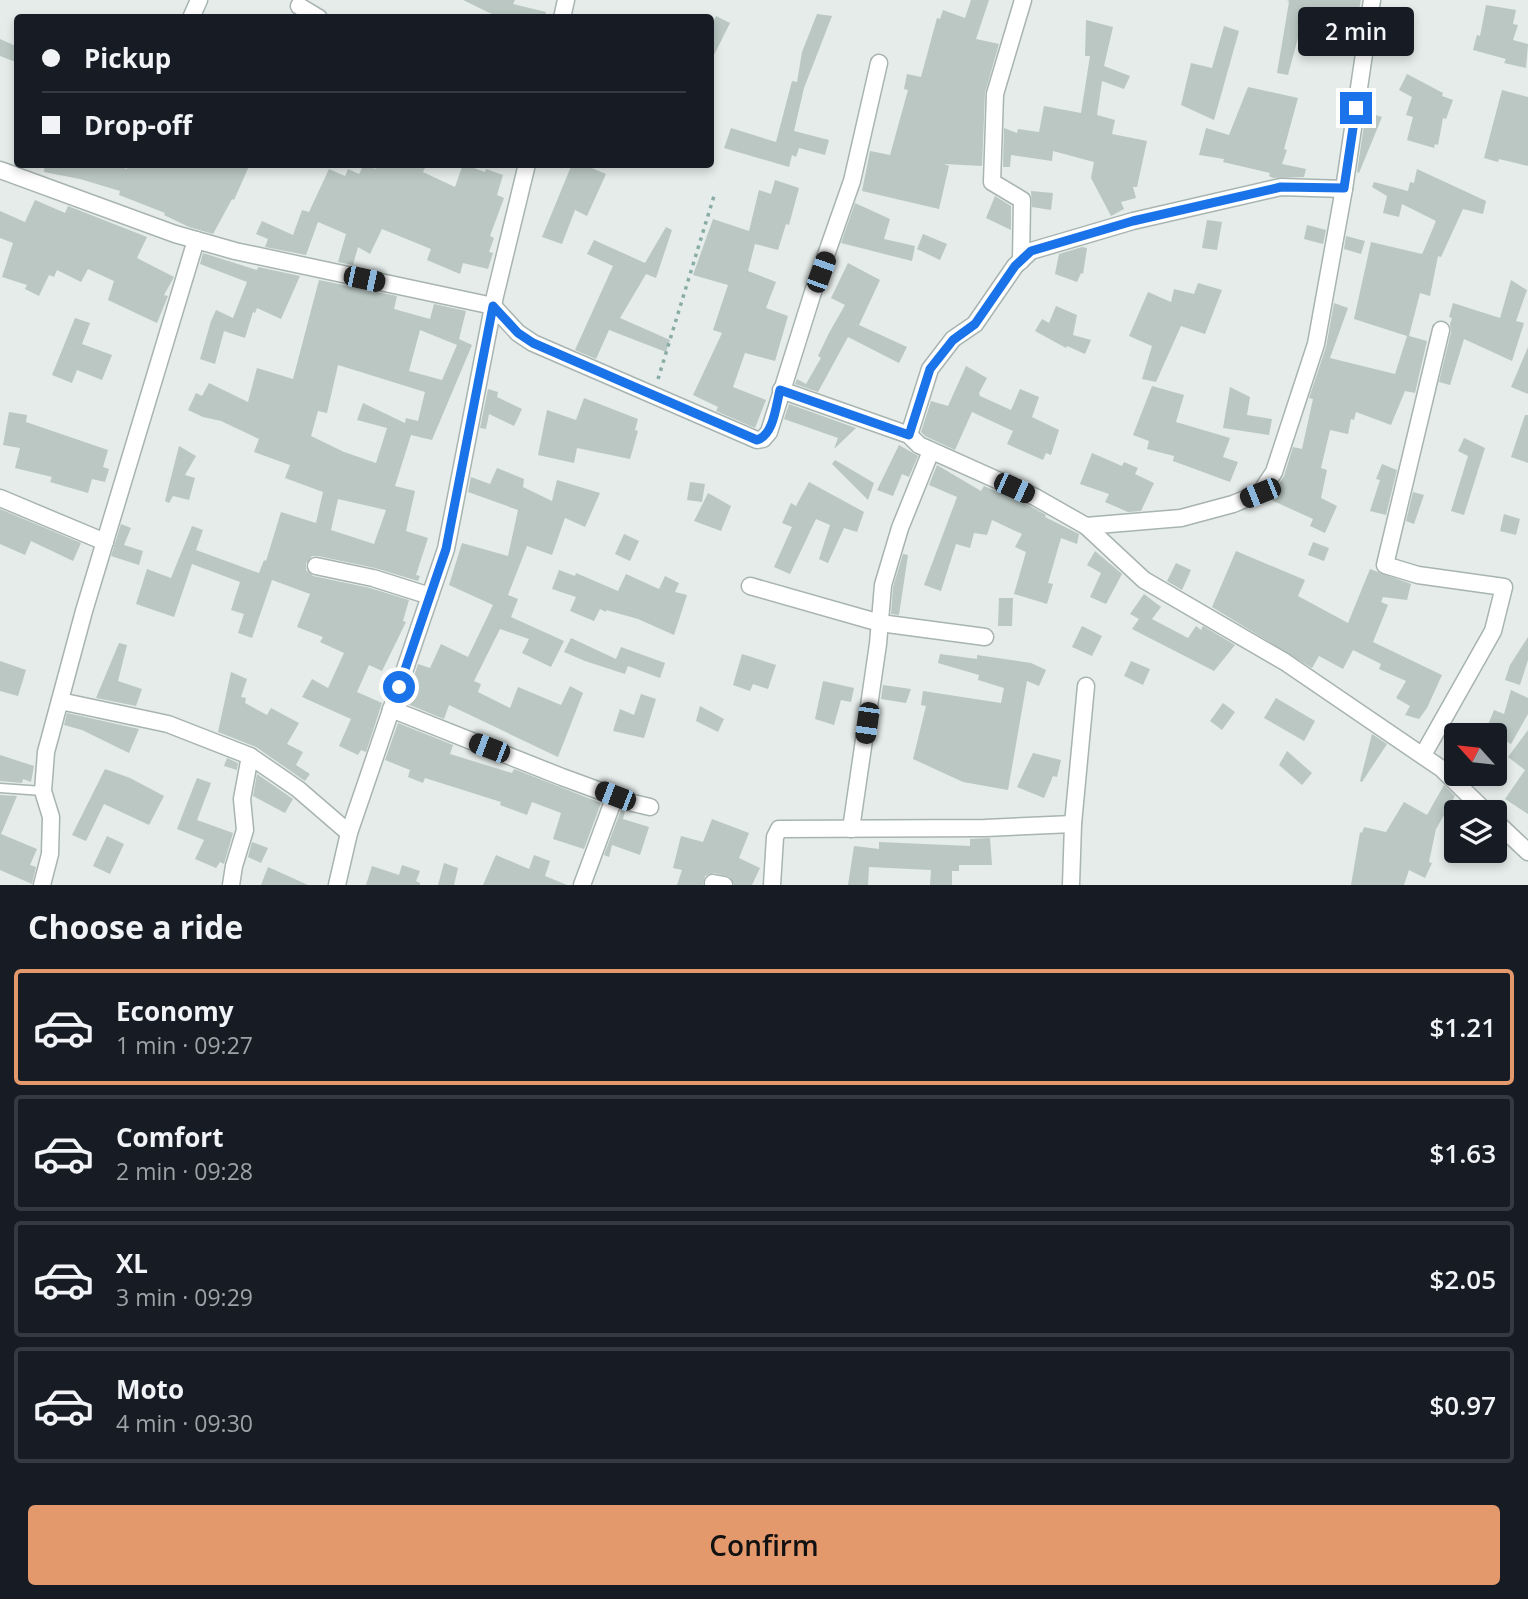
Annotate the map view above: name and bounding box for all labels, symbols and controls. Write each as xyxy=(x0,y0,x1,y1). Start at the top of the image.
callout: 2 min xyxy=(1298,7,1414,56)
text: 2 min xyxy=(1325,15,1387,47)
text: Pickup xyxy=(84,40,171,76)
route end xyxy=(1340,92,1372,124)
text: Drop-off xyxy=(84,107,192,143)
car xyxy=(804,249,839,295)
car xyxy=(342,264,387,294)
car xyxy=(991,470,1038,506)
car xyxy=(1237,475,1284,511)
route start xyxy=(383,671,415,703)
car xyxy=(854,701,881,745)
north arrow xyxy=(1444,723,1507,786)
map controls xyxy=(1444,723,1507,863)
car xyxy=(466,731,513,765)
car xyxy=(592,779,639,813)
button: layers xyxy=(1444,800,1507,863)
text: Choose a ride xyxy=(28,905,243,948)
text: Economy xyxy=(116,993,234,1029)
icon: car xyxy=(32,996,95,1059)
text: $1.21 xyxy=(1429,1009,1496,1045)
text: 1 min · 09:27 xyxy=(116,1029,253,1061)
text: Comfort xyxy=(116,1119,223,1155)
icon: car xyxy=(32,1122,95,1185)
text: $1.63 xyxy=(1429,1135,1496,1171)
text: 2 min · 09:28 xyxy=(116,1155,253,1187)
text: XL xyxy=(116,1245,148,1281)
icon: car xyxy=(32,1248,95,1311)
text: $2.05 xyxy=(1429,1261,1496,1297)
text: 3 min · 09:29 xyxy=(116,1281,253,1313)
text: Moto xyxy=(116,1371,184,1407)
icon: car xyxy=(32,1374,95,1437)
text: $0.97 xyxy=(1429,1387,1496,1423)
text: 4 min · 09:30 xyxy=(116,1407,253,1439)
button: Confirm xyxy=(28,1505,1500,1585)

